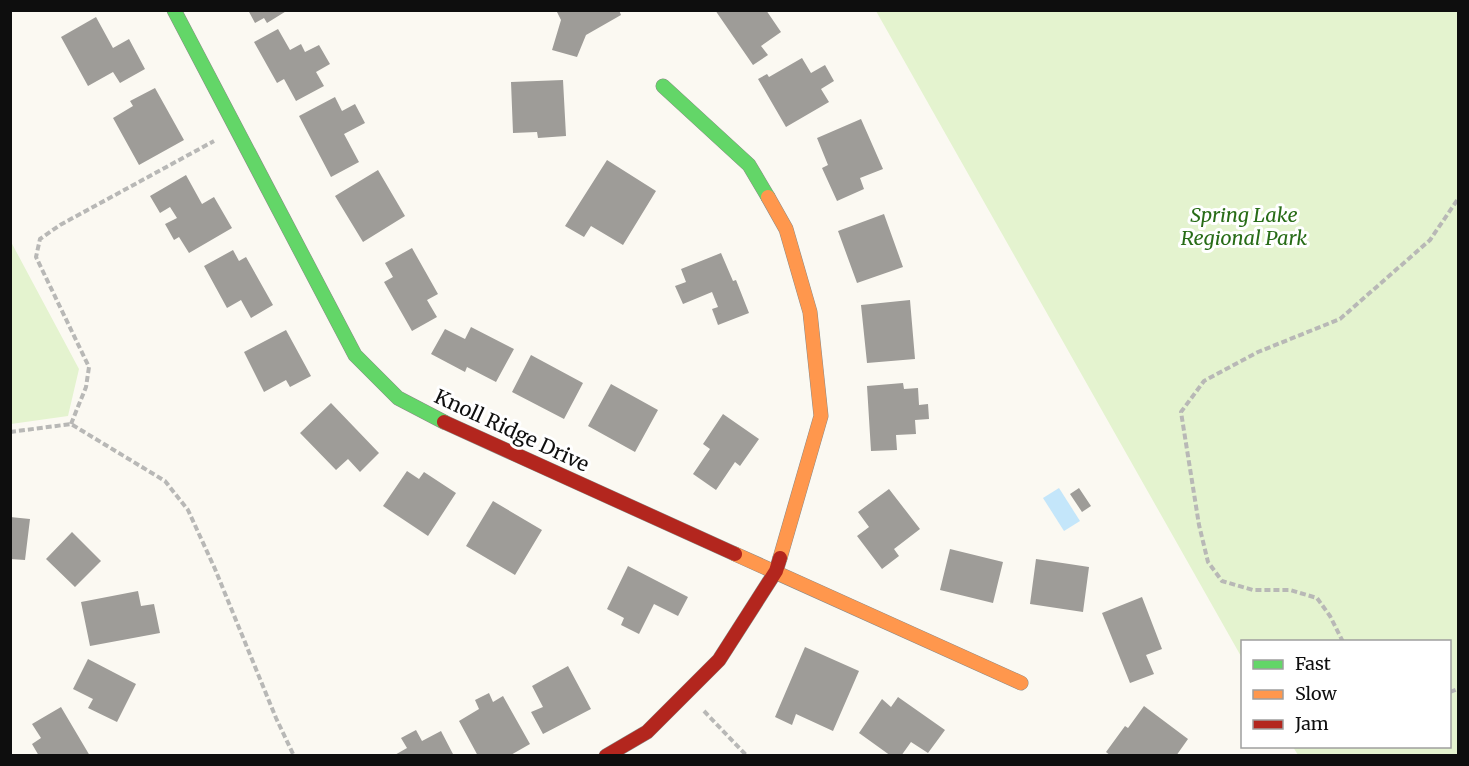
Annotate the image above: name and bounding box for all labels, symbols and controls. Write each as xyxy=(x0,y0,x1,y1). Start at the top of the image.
park label: Spring Lake Regional Park xyxy=(1181,202,1307,250)
street label: Knoll Ridge Drive xyxy=(431,383,593,477)
legend xyxy=(1241,640,1451,748)
text: Fast xyxy=(1295,652,1331,675)
text: Slow xyxy=(1295,682,1338,705)
text: Jam xyxy=(1294,712,1329,735)

